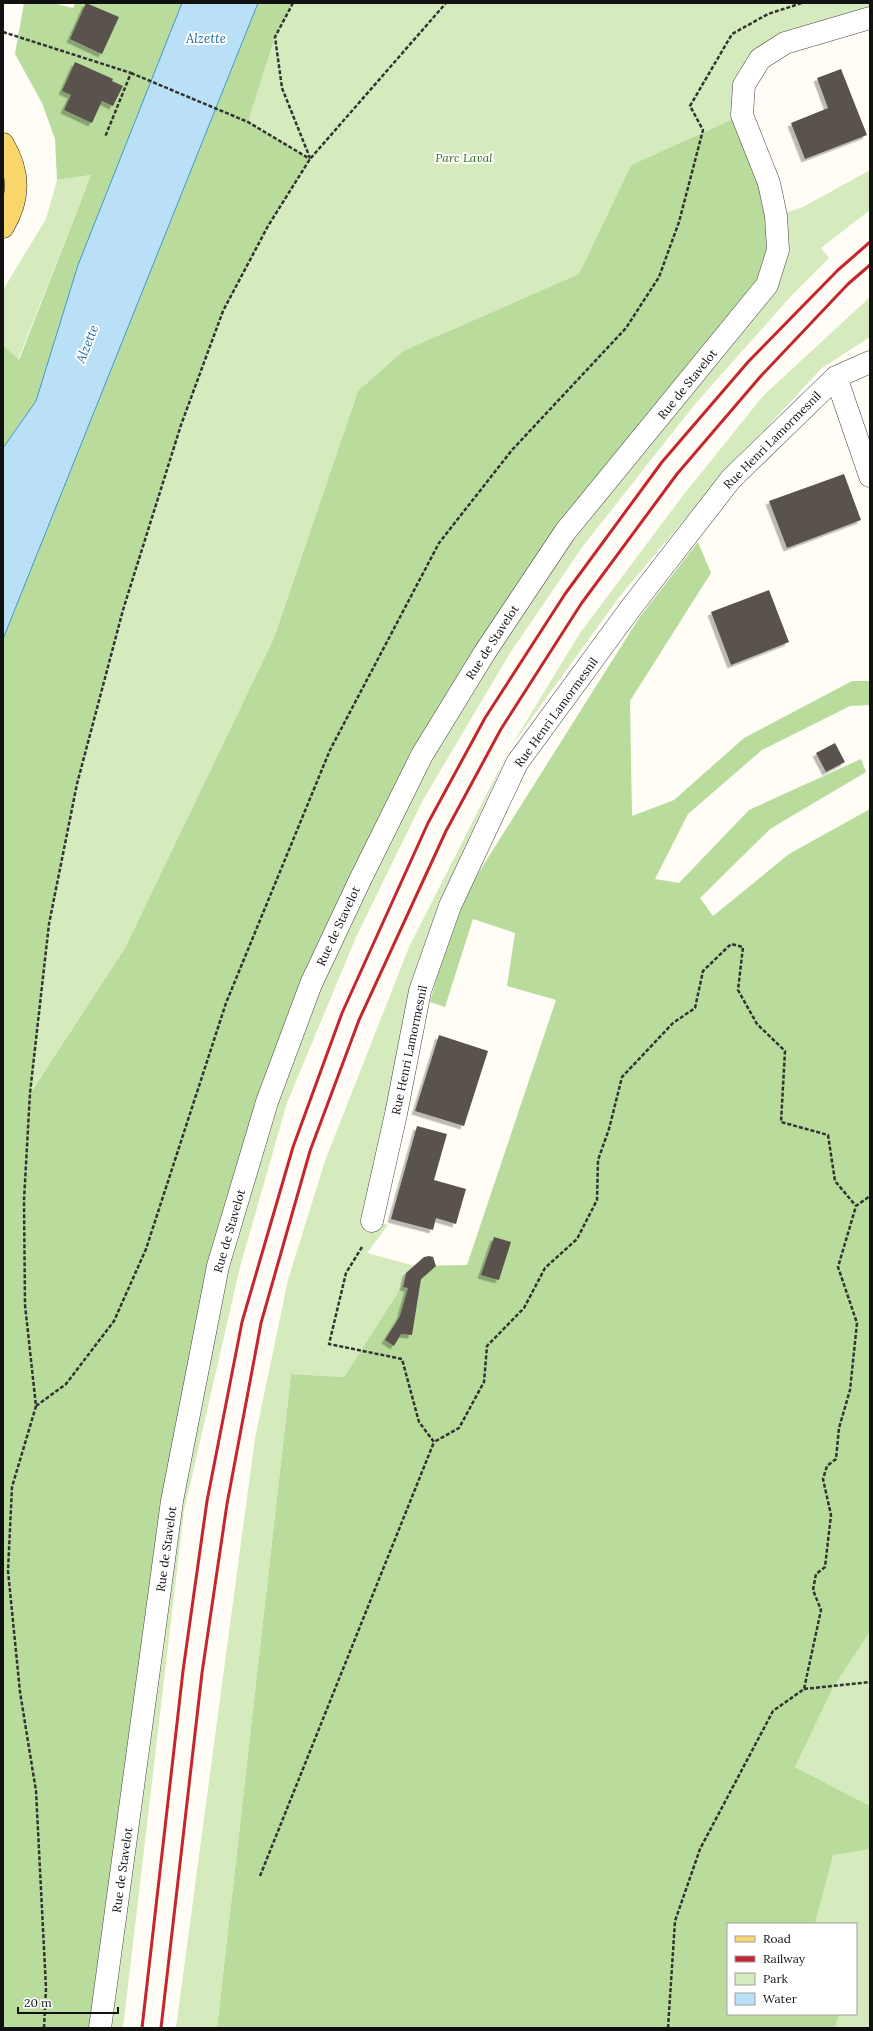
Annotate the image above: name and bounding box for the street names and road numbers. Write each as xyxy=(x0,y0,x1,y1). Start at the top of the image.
street label: Rue de Stavelot xyxy=(654,346,720,422)
street label: Rue Henri Lamormesnil xyxy=(720,388,824,492)
street label: Rue de Stavelot xyxy=(462,602,522,682)
street label: Rue Henri Lamormesnil xyxy=(511,654,601,770)
street label: Rue de Stavelot xyxy=(313,884,363,968)
street label: Rue Henri Lamormesnil xyxy=(388,984,430,1116)
street label: Rue de Stavelot xyxy=(210,1187,248,1274)
street label: Rue de Stavelot xyxy=(153,1505,179,1593)
street label: Rue de Stavelot xyxy=(109,1826,135,1914)

